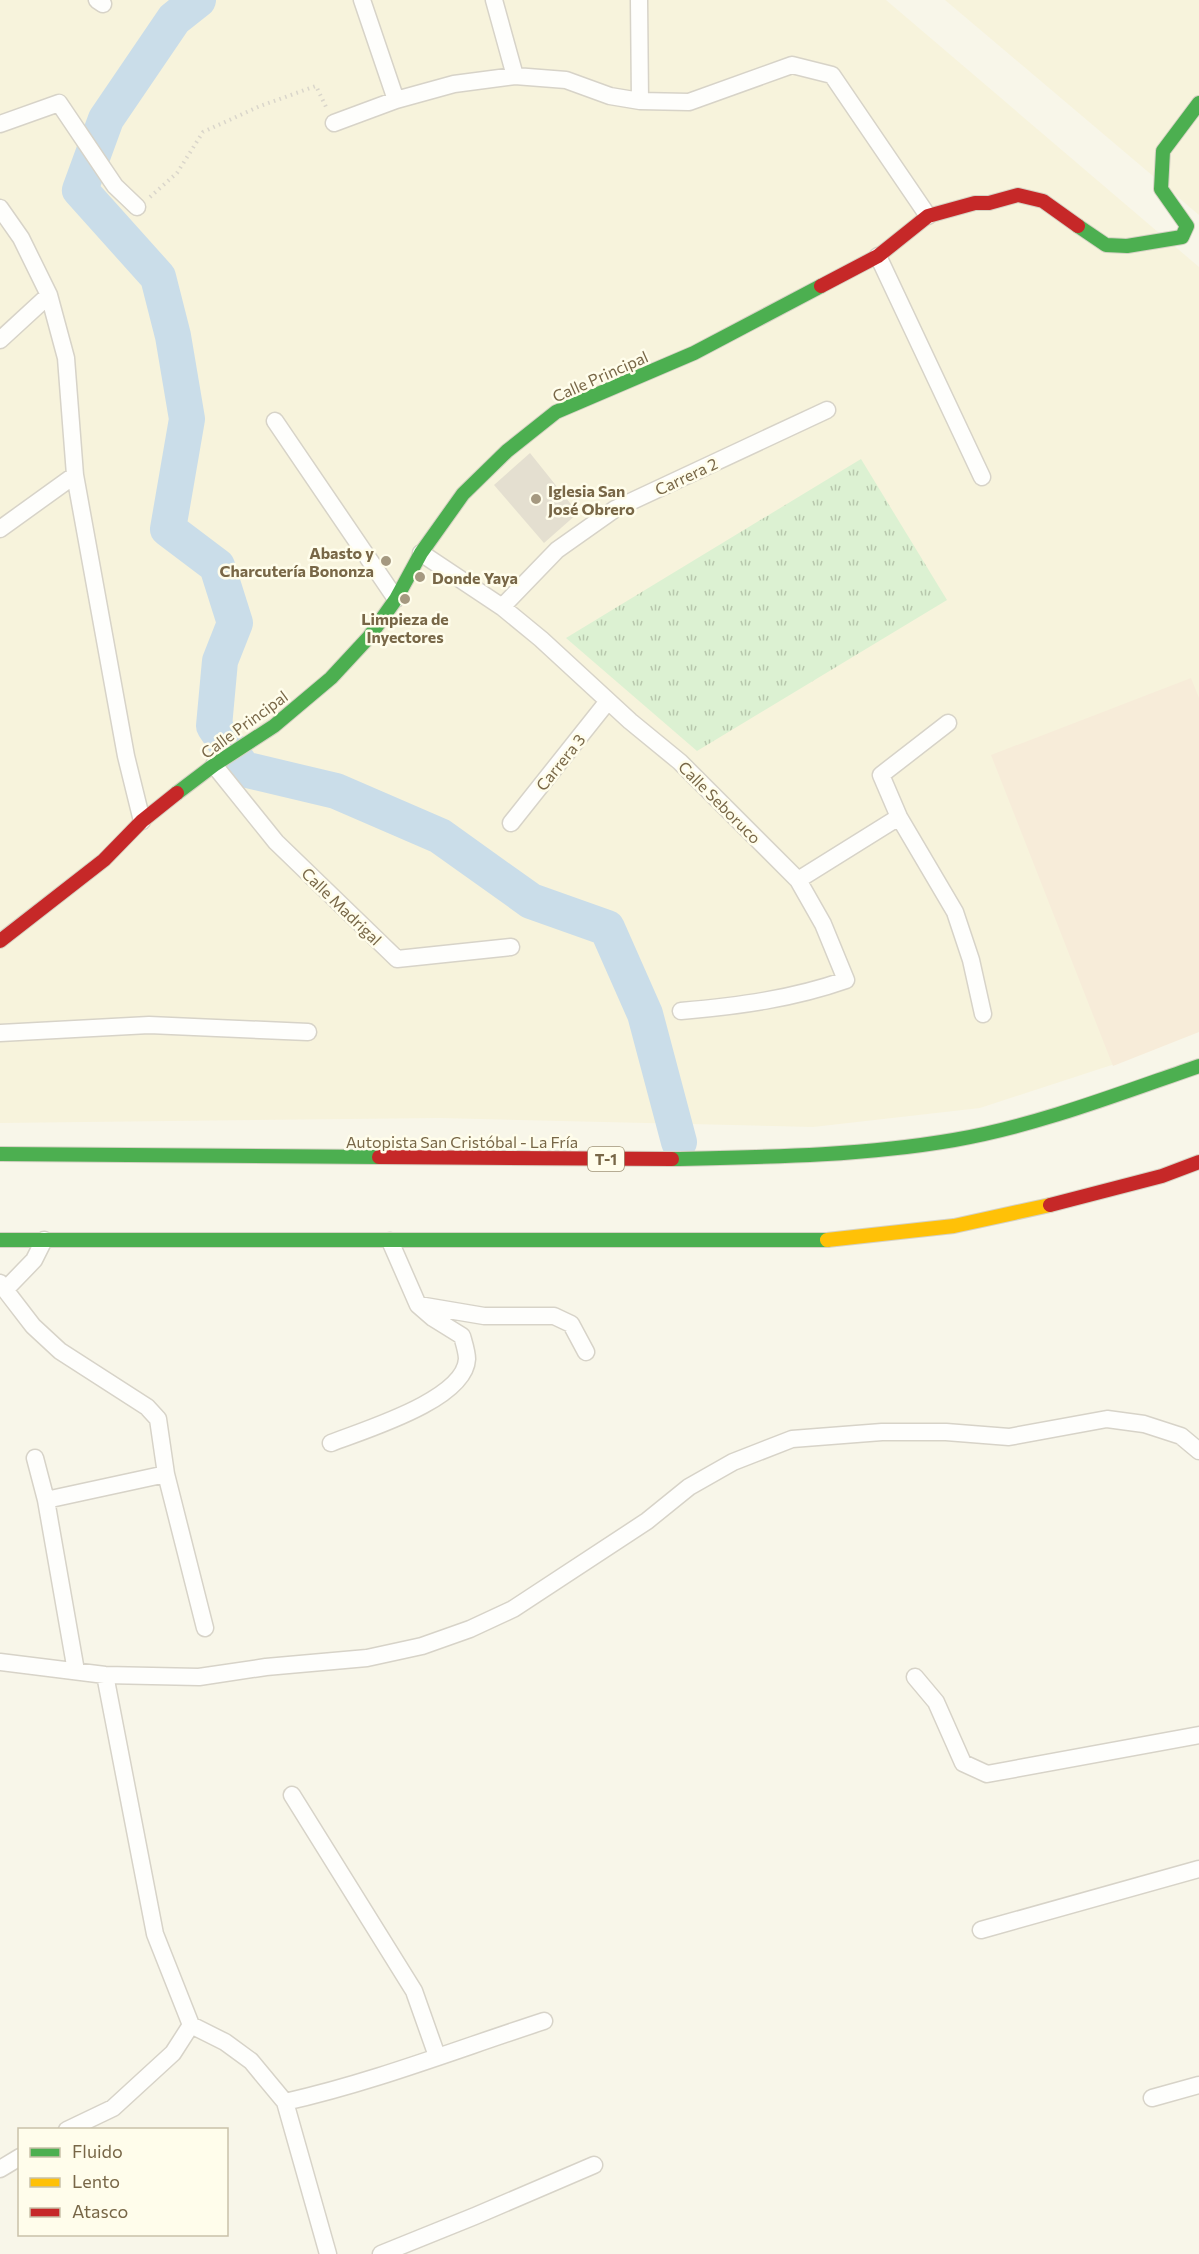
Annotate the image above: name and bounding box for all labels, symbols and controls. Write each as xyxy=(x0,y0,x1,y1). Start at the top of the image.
street label: Calle Principal xyxy=(549,346,651,406)
street label: Carrera 2 xyxy=(652,453,720,499)
place label: Iglesia San José Obrero xyxy=(548,481,635,518)
marker: Iglesia San José Obrero xyxy=(529,492,543,506)
place label: Abasto y Charcutería Bononza xyxy=(220,543,374,580)
marker: Abasto y Charcutería Bononza xyxy=(379,554,393,568)
place label: Donde Yaya xyxy=(432,568,518,587)
marker: Donde Yaya xyxy=(413,570,427,584)
marker: Limpieza de Inyectores xyxy=(398,592,412,606)
place label: Limpieza de Inyectores xyxy=(361,609,449,646)
street label: Calle Principal xyxy=(197,686,291,762)
street label: Carrera 3 xyxy=(532,730,588,794)
street label: Calle Seboruco xyxy=(675,757,765,847)
street label: Calle Madrigal xyxy=(298,863,386,949)
street label: Autopista San Cristóbal - La Fría xyxy=(346,1132,578,1151)
road number: T-1 xyxy=(588,1147,624,1171)
legend xyxy=(18,2128,228,2236)
text: Fluido xyxy=(72,2140,123,2162)
text: Lento xyxy=(72,2170,120,2192)
text: Atasco xyxy=(72,2200,128,2222)

